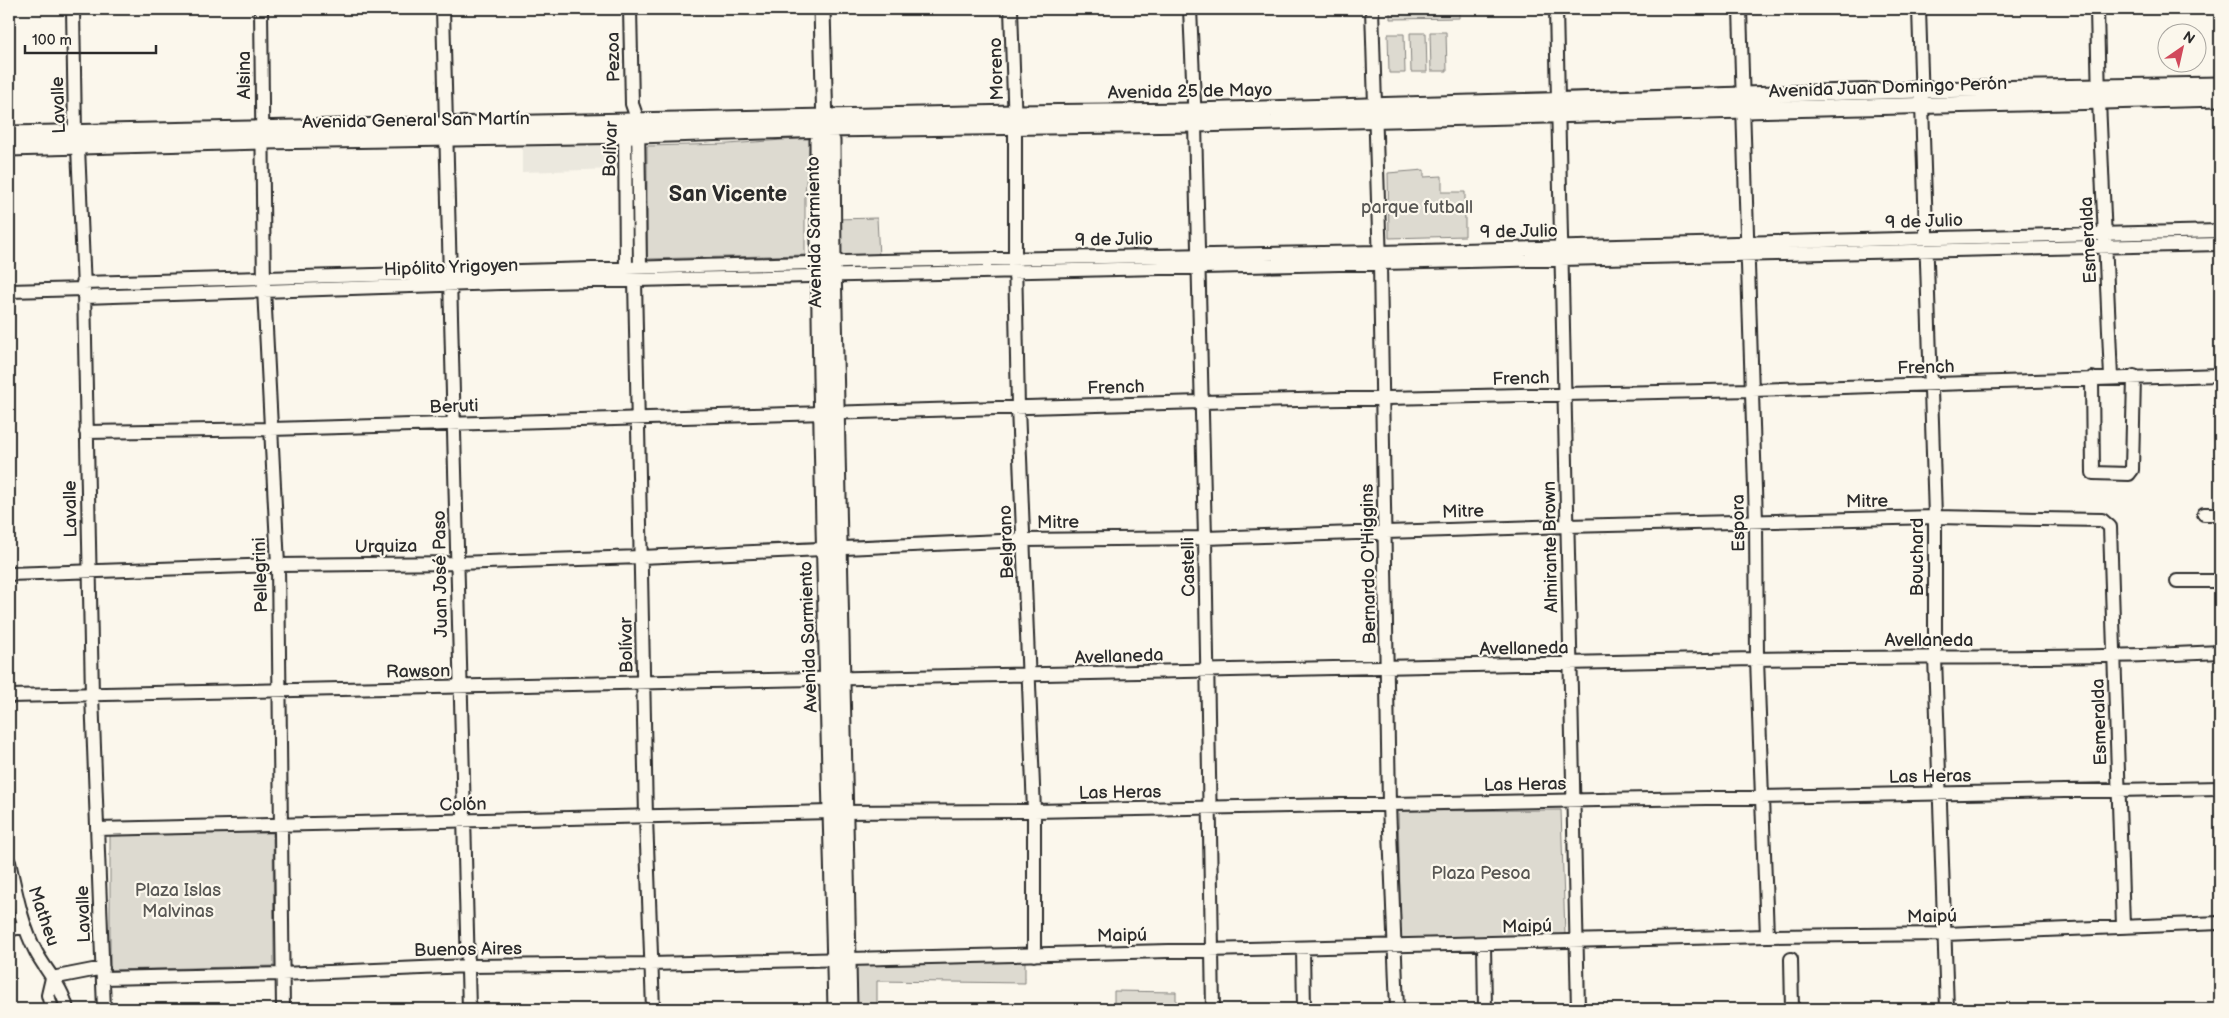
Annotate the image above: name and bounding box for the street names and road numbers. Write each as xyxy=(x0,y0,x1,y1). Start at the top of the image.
street label: Pezoa xyxy=(603,32,624,82)
street label: Moreno xyxy=(985,37,1008,101)
street label: Alsina xyxy=(234,51,255,99)
street label: Avenida Juan Domingo Perón xyxy=(1768,73,2008,102)
street label: Lavalle xyxy=(47,76,70,134)
street label: Avenida 25 de Mayo xyxy=(1108,80,1272,103)
street label: Avenida General San Martín xyxy=(302,108,530,133)
street label: Bolívar xyxy=(599,120,622,177)
street label: Avenida Sarmiento xyxy=(803,156,826,308)
street label: Esmeralda xyxy=(2076,196,2101,284)
street label: 9 de Julio xyxy=(1885,210,1963,233)
street label: 9 de Julio xyxy=(1480,220,1558,243)
street label: 9 de Julio xyxy=(1075,228,1153,251)
street label: Hipólito Yrigoyen xyxy=(383,255,519,280)
street label: French xyxy=(1897,356,1955,379)
street label: French xyxy=(1492,367,1550,390)
street label: French xyxy=(1087,376,1145,399)
street label: Beruti xyxy=(429,395,479,418)
street label: Lavalle xyxy=(59,480,81,538)
street label: Almirante Brown xyxy=(1539,481,1562,613)
street label: Bernardo O'Higgins xyxy=(1357,483,1380,644)
street label: Mitre xyxy=(1846,491,1889,512)
street label: Espora xyxy=(1727,494,1750,552)
street label: Mitre xyxy=(1442,500,1485,523)
street label: Belgrano xyxy=(995,505,1018,579)
street label: Juan José Paso xyxy=(429,510,452,638)
street label: Mitre xyxy=(1037,512,1080,533)
street label: Bouchard xyxy=(1907,518,1928,596)
street label: Urquiza xyxy=(355,535,418,558)
street label: Pellegrini xyxy=(249,537,272,613)
street label: Castelli xyxy=(1177,537,1200,597)
street label: Avenida Sarmiento xyxy=(795,561,822,713)
street label: Bolívar xyxy=(616,616,637,673)
street label: Avellaneda xyxy=(1884,630,1974,651)
street label: Avellaneda xyxy=(1479,637,1569,660)
street label: Avellaneda xyxy=(1074,644,1164,669)
street label: Rawson xyxy=(386,660,450,683)
street label: Esmeralda xyxy=(2087,678,2112,766)
street label: Las Heras xyxy=(1888,765,1972,788)
street label: Las Heras xyxy=(1483,773,1567,796)
street label: Las Heras xyxy=(1078,781,1162,804)
street label: Colón xyxy=(439,794,487,815)
street label: Matheu xyxy=(24,883,64,949)
street label: Lavalle xyxy=(72,885,95,943)
street label: Maipú xyxy=(1907,906,1957,927)
street label: Maipú xyxy=(1502,916,1552,937)
street label: Maipú xyxy=(1097,925,1147,946)
street label: Buenos Aires xyxy=(414,938,522,961)

